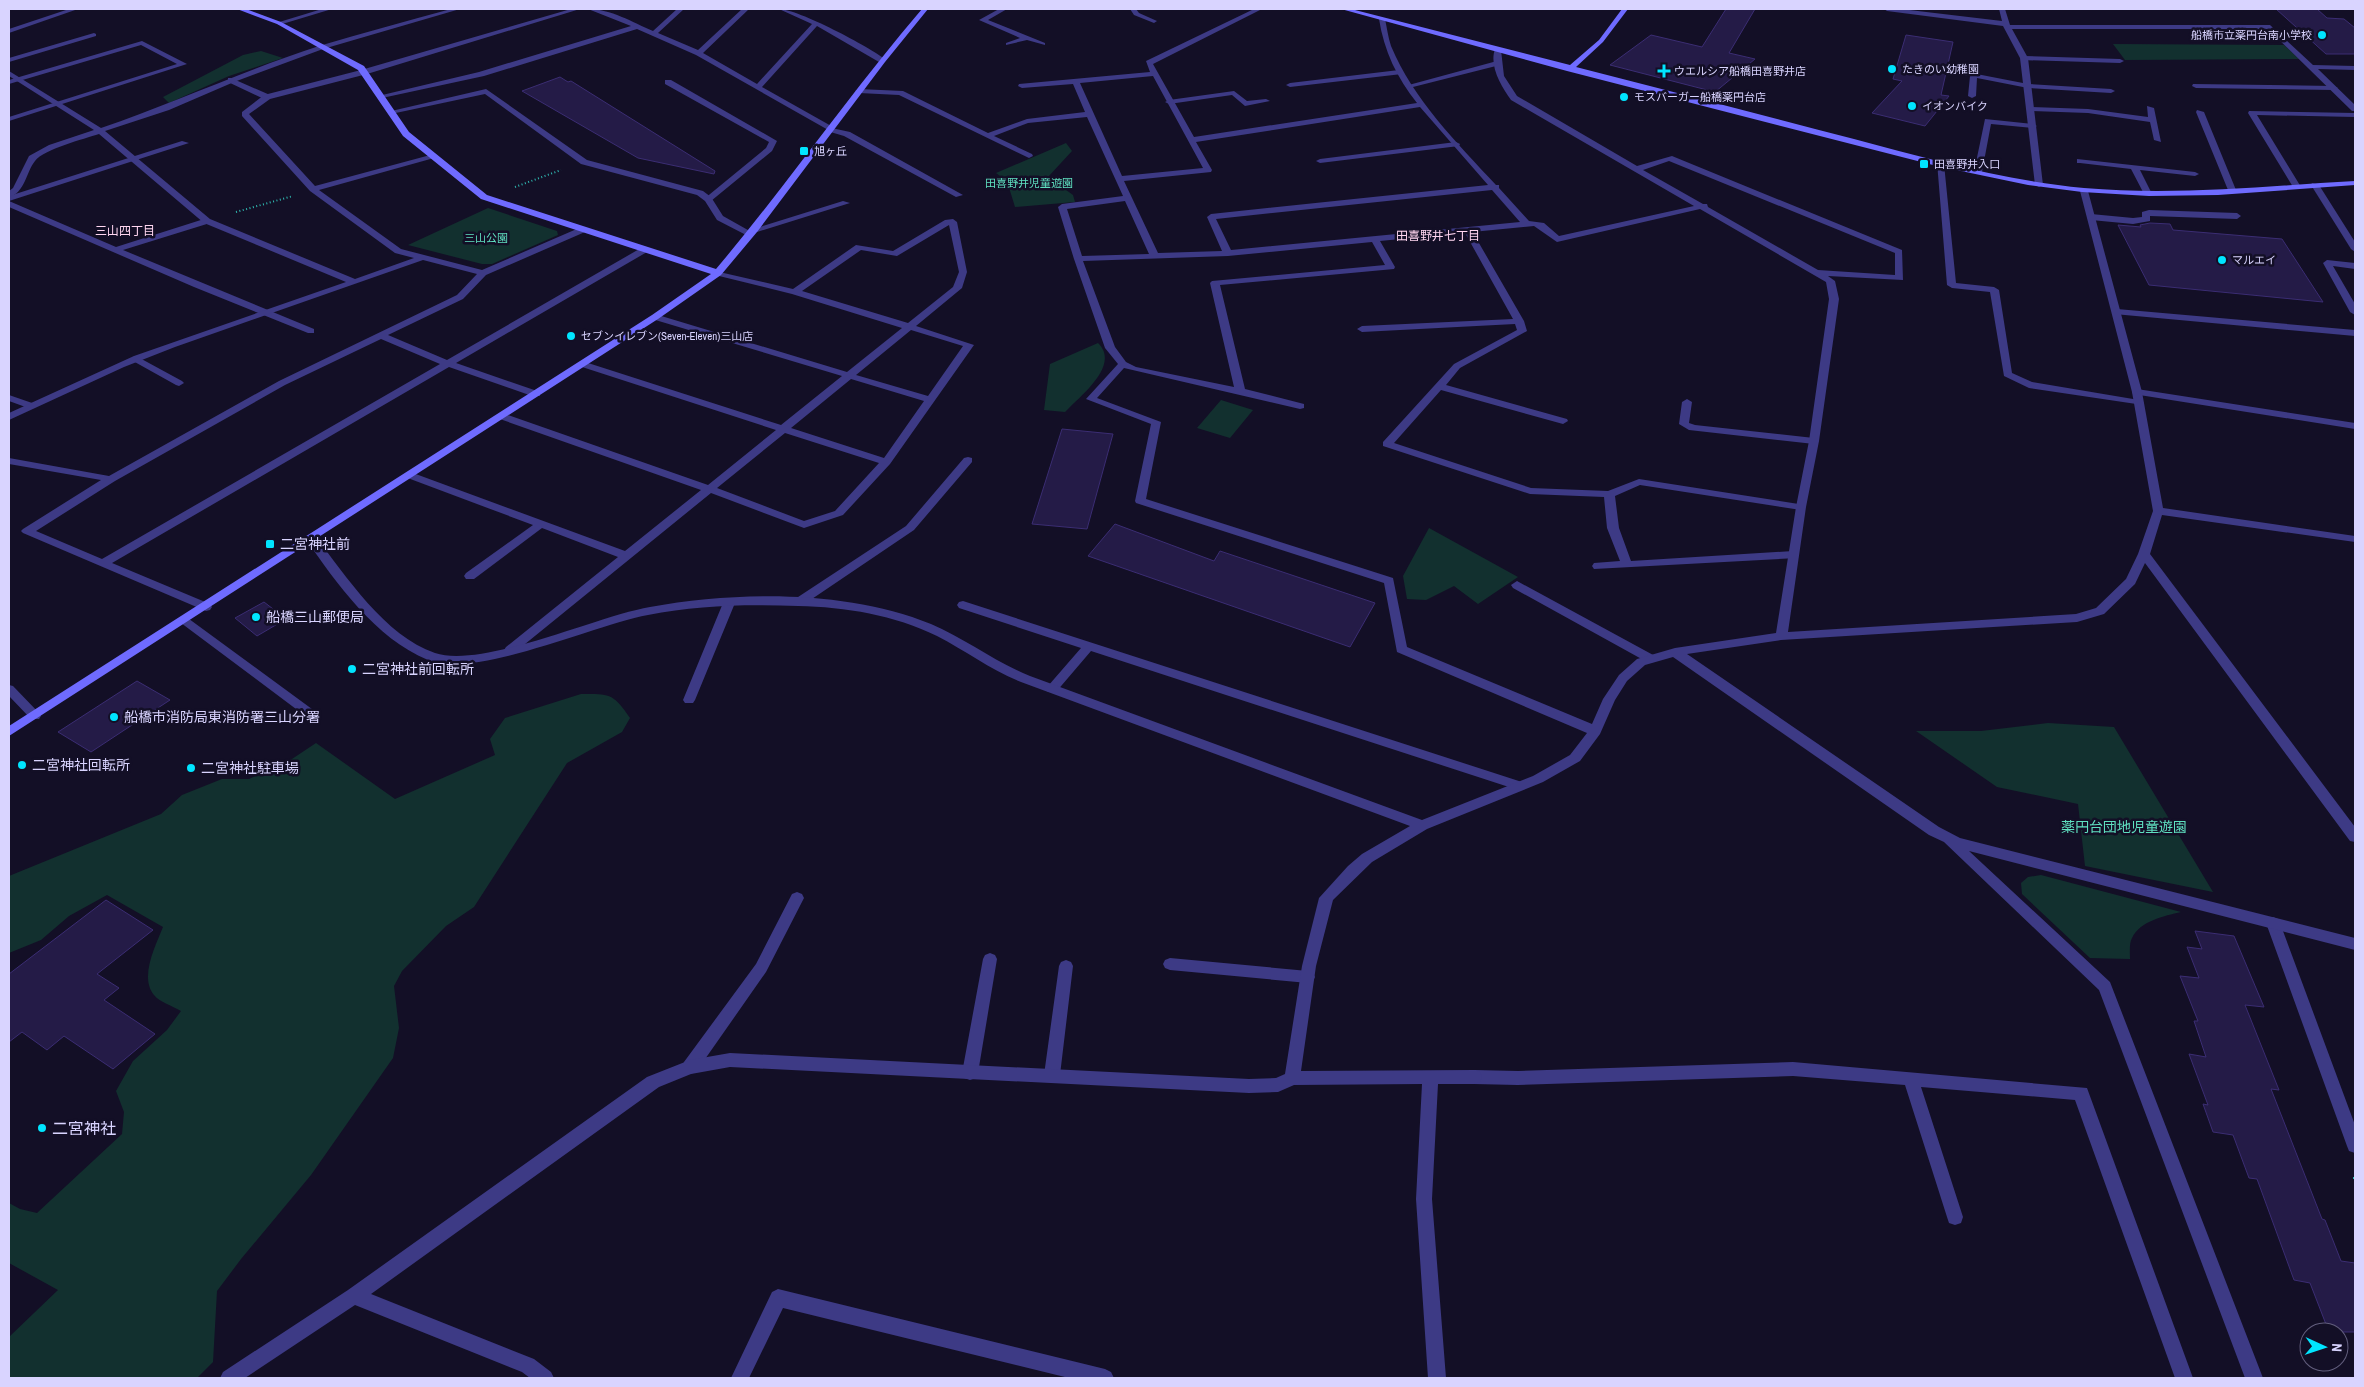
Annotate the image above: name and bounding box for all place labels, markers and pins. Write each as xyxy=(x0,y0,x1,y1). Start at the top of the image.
place label: 船橋市立薬円台南小学校 xyxy=(2191,28,2312,42)
marker: 船橋市立薬円台南小学校 xyxy=(2316,29,2328,41)
place label: たきのい幼稚園 xyxy=(1902,62,1979,76)
marker: たきのい幼稚園 xyxy=(1886,63,1898,75)
place label: ウエルシア船橋田喜野井店 xyxy=(1674,64,1806,78)
marker: ウエルシア船橋田喜野井店 xyxy=(1658,65,1670,77)
place label: モスバーガー船橋薬円台店 xyxy=(1634,90,1766,104)
marker: モスバーガー船橋薬円台店 xyxy=(1618,91,1630,103)
place label: イオンバイク xyxy=(1922,99,1988,113)
marker: イオンバイク xyxy=(1906,100,1918,112)
place label: 旭ヶ丘 xyxy=(814,144,847,158)
marker: 旭ヶ丘 xyxy=(798,145,810,157)
place label: 田喜野井入口 xyxy=(1934,157,2000,171)
marker: 田喜野井入口 xyxy=(1918,158,1930,170)
place label: マルエイ xyxy=(2232,253,2276,267)
marker: マルエイ xyxy=(2216,254,2228,266)
place label: セブンイレブン(Seven-Eleven)三山店 xyxy=(581,329,753,343)
marker: セブンイレブン(Seven-Eleven)三山店 xyxy=(565,330,577,342)
place label: 二宮神社前 xyxy=(280,535,350,553)
marker: 二宮神社前 xyxy=(264,538,276,550)
place label: 船橋三山郵便局 xyxy=(266,608,364,626)
marker: 船橋三山郵便局 xyxy=(250,611,262,623)
place label: 二宮神社前回転所 xyxy=(362,660,474,678)
marker: 二宮神社前回転所 xyxy=(346,663,358,675)
place label: 船橋市消防局東消防署三山分署 xyxy=(124,708,320,726)
marker: 船橋市消防局東消防署三山分署 xyxy=(108,711,120,723)
place label: 二宮神社回転所 xyxy=(32,756,130,774)
marker: 二宮神社回転所 xyxy=(16,759,28,771)
place label: 二宮神社駐車場 xyxy=(201,759,299,777)
marker: 二宮神社駐車場 xyxy=(185,762,197,774)
place label: 二宮神社 xyxy=(52,1117,116,1139)
marker: 二宮神社 xyxy=(36,1122,48,1134)

